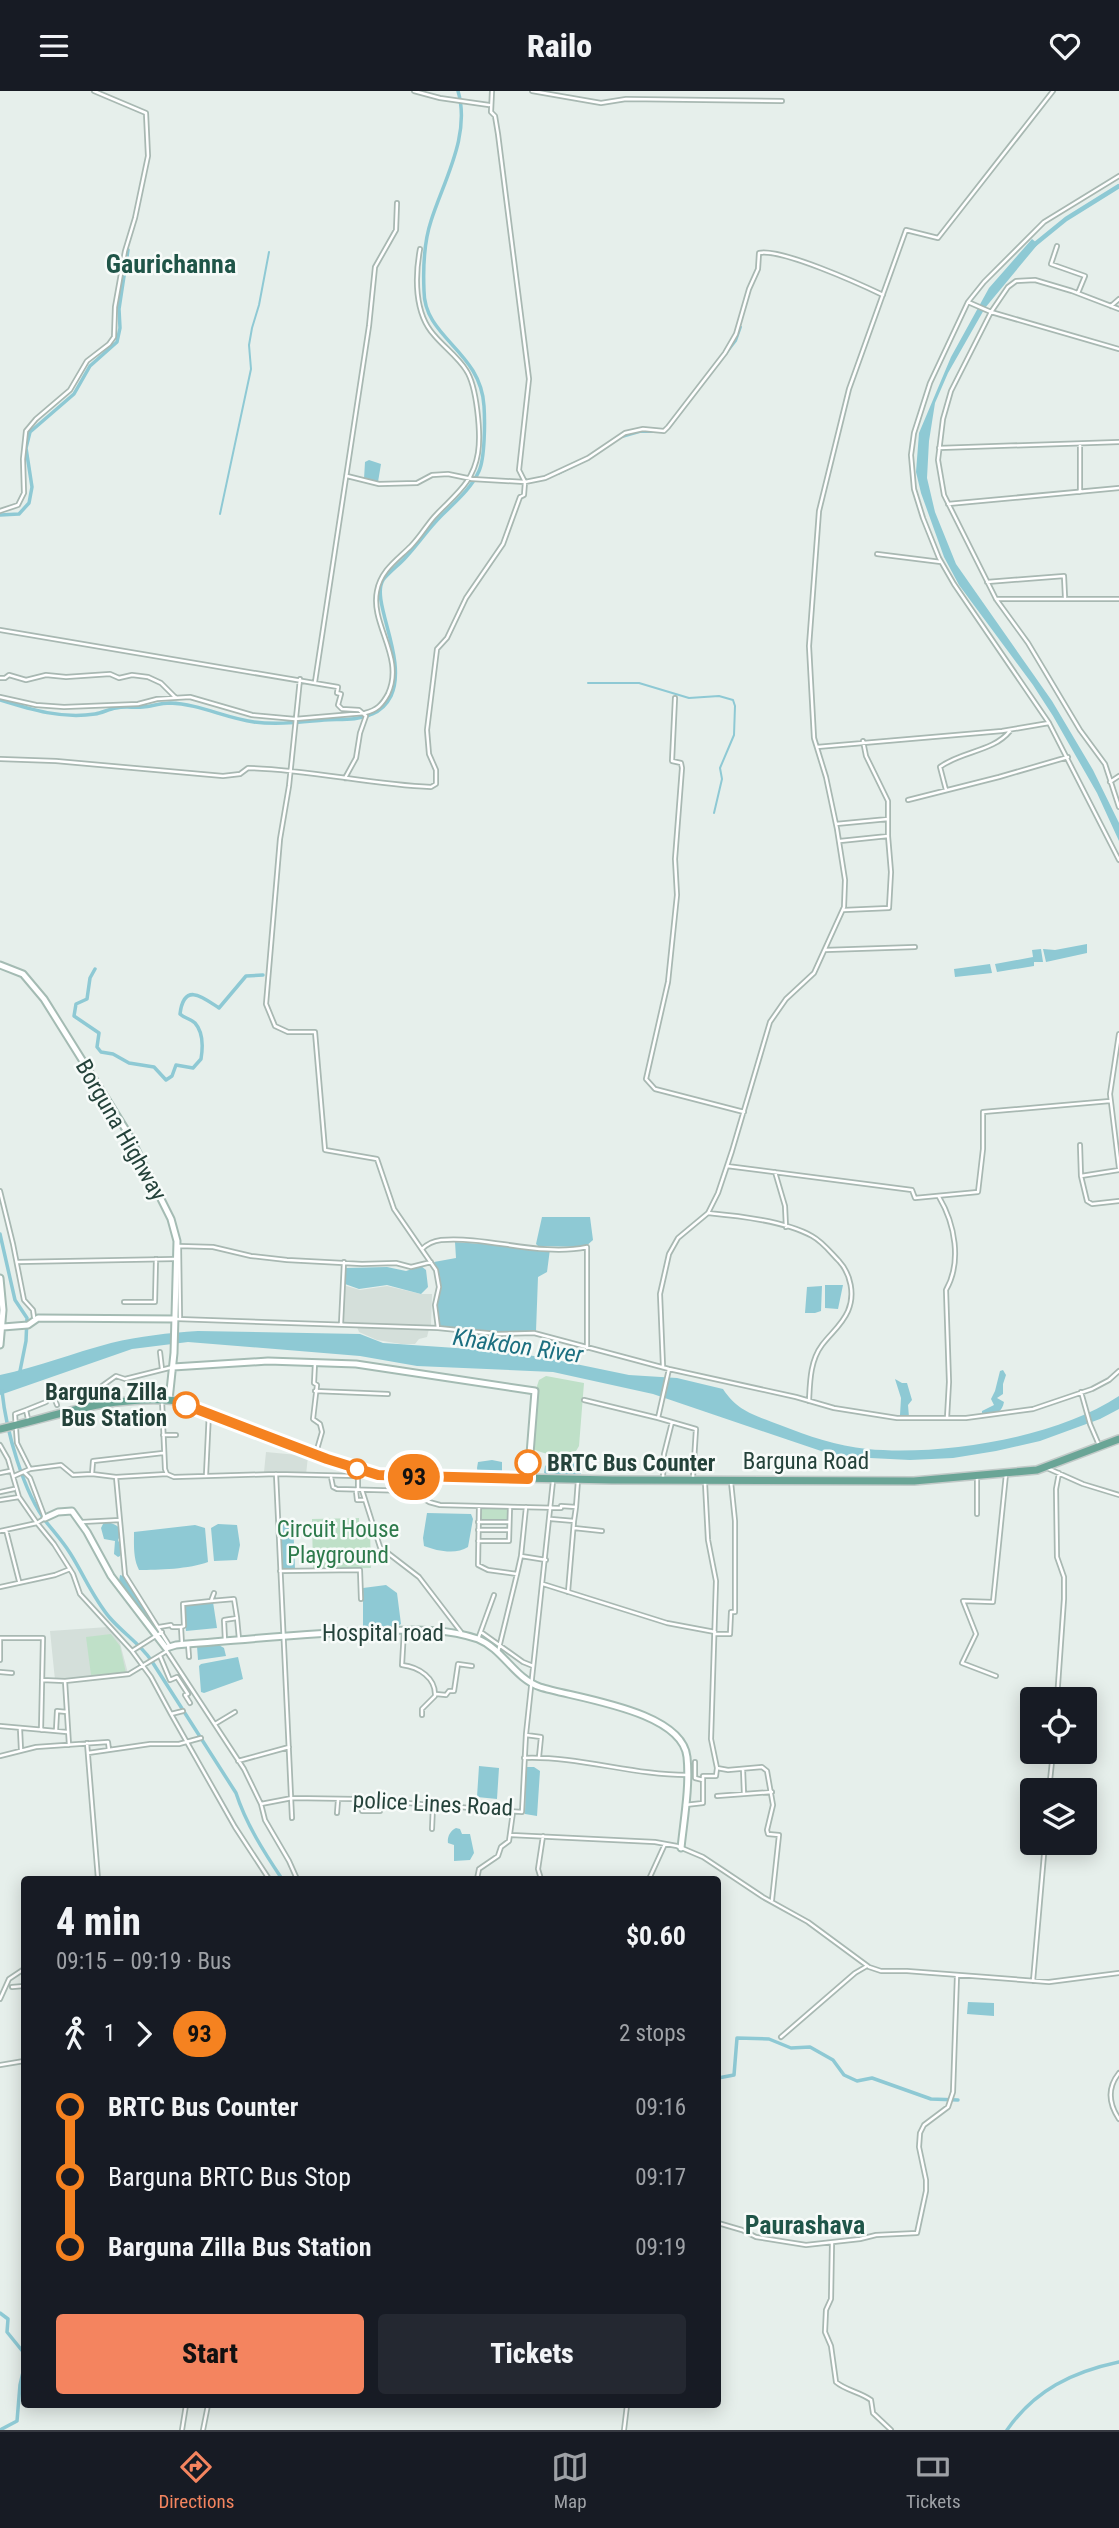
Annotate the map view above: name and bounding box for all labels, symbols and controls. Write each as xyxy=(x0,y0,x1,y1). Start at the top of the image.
icon: menu xyxy=(35,27,73,65)
text: Railo xyxy=(527,27,592,65)
icon: heart xyxy=(1046,27,1084,65)
district label: Gaurichanna xyxy=(106,249,236,279)
street label: Borguna Highway xyxy=(70,1055,172,1206)
water label: Khakdon River xyxy=(451,1323,586,1369)
place label: Barguna Zilla Bus Station xyxy=(45,1379,167,1432)
marker: Barguna Zilla Bus Station xyxy=(173,1392,199,1418)
street label: Barguna Road xyxy=(743,1448,869,1475)
marker: BRTC Bus Counter xyxy=(515,1450,541,1476)
place label: BRTC Bus Counter xyxy=(547,1450,716,1477)
line badge: 93 xyxy=(382,1454,446,1500)
unlabelled marker xyxy=(347,1459,367,1479)
text: 93 xyxy=(402,1463,426,1491)
park label: Circuit House Playground xyxy=(277,1516,399,1569)
street label: Hospital road xyxy=(322,1620,444,1647)
map controls xyxy=(1020,1687,1097,1855)
button: locate xyxy=(1020,1687,1097,1764)
button: layers xyxy=(1020,1778,1097,1855)
street label: police Lines Road xyxy=(352,1786,514,1822)
text: 4 min xyxy=(56,1900,141,1944)
text: $0.60 xyxy=(626,1921,686,1951)
text: 09:15 – 09:19 · Bus xyxy=(56,1948,232,1975)
icon: walk xyxy=(56,2015,94,2053)
icon: forward xyxy=(125,2015,163,2053)
text: 1 xyxy=(104,2020,115,2047)
text: 93 xyxy=(187,2020,212,2048)
text: 2 stops xyxy=(619,2020,686,2047)
text: BRTC Bus Counter xyxy=(108,2092,298,2122)
text: 09:16 xyxy=(635,2094,686,2121)
text: Barguna BRTC Bus Stop xyxy=(108,2162,351,2192)
text: 09:17 xyxy=(635,2164,686,2191)
district label: Paurashava xyxy=(745,2210,865,2240)
text: Barguna Zilla Bus Station xyxy=(108,2232,371,2262)
text: 09:19 xyxy=(635,2234,686,2261)
button: Start xyxy=(56,2314,364,2394)
button: Tickets xyxy=(378,2314,686,2394)
tab: Directions xyxy=(158,2448,234,2513)
tab: Map xyxy=(551,2448,589,2513)
tab: Tickets xyxy=(906,2448,961,2513)

